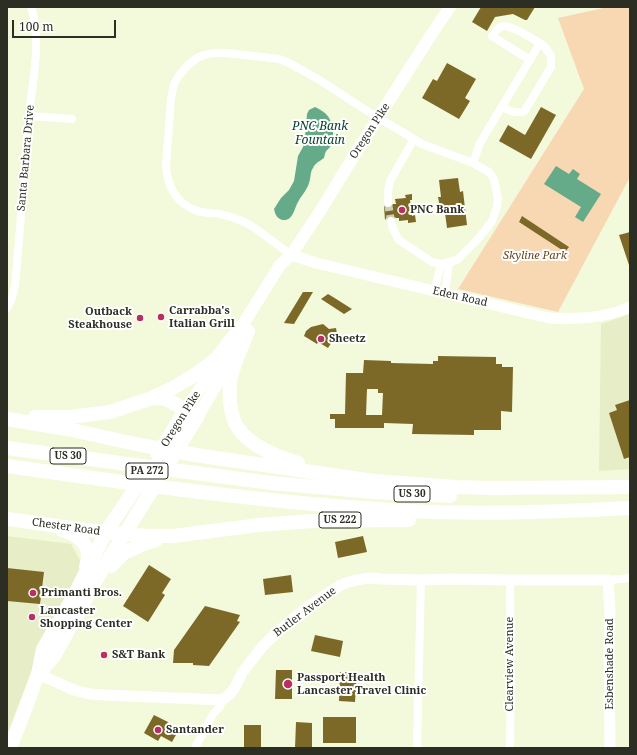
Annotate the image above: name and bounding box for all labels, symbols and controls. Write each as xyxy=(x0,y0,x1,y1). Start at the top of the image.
scale bar xyxy=(14,12,118,38)
text: 100 m xyxy=(19,18,54,35)
street label: Oregon Pike xyxy=(347,101,393,161)
street label: Santa Barbara Drive xyxy=(15,104,37,212)
water label: PNC Bank Fountain xyxy=(292,120,348,148)
place label: PNC Bank xyxy=(410,203,464,217)
marker: PNC Bank xyxy=(397,205,407,215)
park label: Skyline Park xyxy=(503,249,567,263)
street label: Eden Road xyxy=(431,284,489,310)
place label: Carrabba's Italian Grill xyxy=(169,304,235,330)
place label: Outback Steakhouse xyxy=(68,305,132,331)
marker: Carrabba's Italian Grill xyxy=(156,312,166,322)
marker: Outback Steakhouse xyxy=(135,313,145,323)
place label: Sheetz xyxy=(329,332,366,346)
marker: Sheetz xyxy=(316,334,326,344)
street label: Oregon Pike xyxy=(159,388,203,450)
road number: US 30 xyxy=(50,448,86,464)
road number: PA 272 xyxy=(126,463,168,479)
road number: US 30 xyxy=(394,486,430,502)
road number: US 222 xyxy=(319,512,361,528)
street label: Chester Road xyxy=(31,516,101,538)
street label: Butler Avenue xyxy=(271,584,339,640)
place label: Primanti Bros. xyxy=(41,586,122,600)
marker: Primanti Bros. xyxy=(28,588,38,598)
place label: Lancaster Shopping Center xyxy=(40,604,132,630)
marker: Lancaster Shopping Center xyxy=(27,612,37,622)
street label: Clearview Avenue xyxy=(503,617,517,711)
street label: Esbenshade Road xyxy=(603,618,617,710)
place label: S&T Bank xyxy=(112,648,165,662)
marker: S&T Bank xyxy=(99,650,109,660)
place label: Passport Health Lancaster Travel Clinic xyxy=(297,671,426,697)
marker: Passport Health Lancaster Travel Clinic xyxy=(282,678,294,690)
place label: Santander xyxy=(166,723,224,737)
marker: Santander xyxy=(153,725,163,735)

